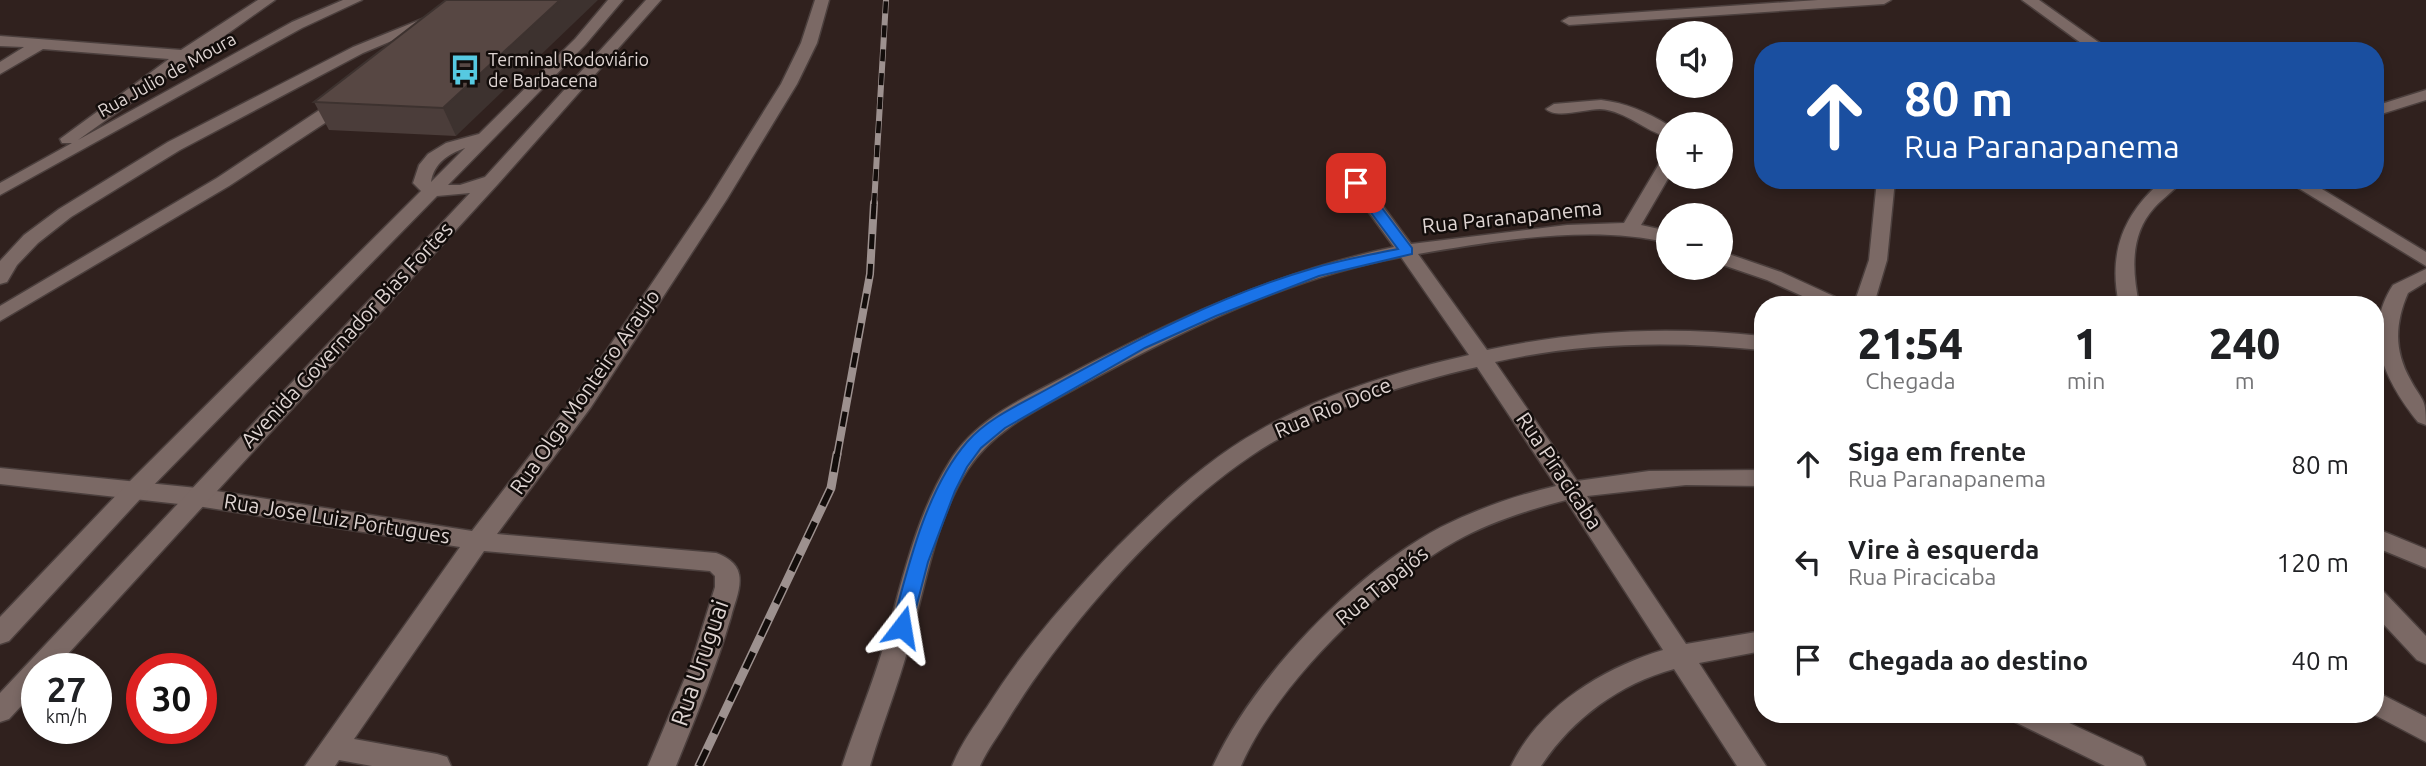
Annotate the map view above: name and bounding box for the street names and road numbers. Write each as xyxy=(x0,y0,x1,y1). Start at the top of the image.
street label: Rua Julio de Moura xyxy=(94,28,239,120)
street label: Rua Paranapanema xyxy=(1421,195,1603,237)
street label: Avenida Governador Bias Fortes xyxy=(235,217,457,452)
street label: Rua Olga Monteiro Araujo xyxy=(504,284,664,498)
street label: Rua Rio Doce xyxy=(1271,372,1395,442)
street label: Rua Piracicaba xyxy=(1512,408,1608,533)
street label: Rua Jose Luiz Portugues xyxy=(222,488,452,548)
street label: Rua Tapajós xyxy=(1330,541,1432,630)
street label: Rua Uruguai xyxy=(665,596,734,729)

